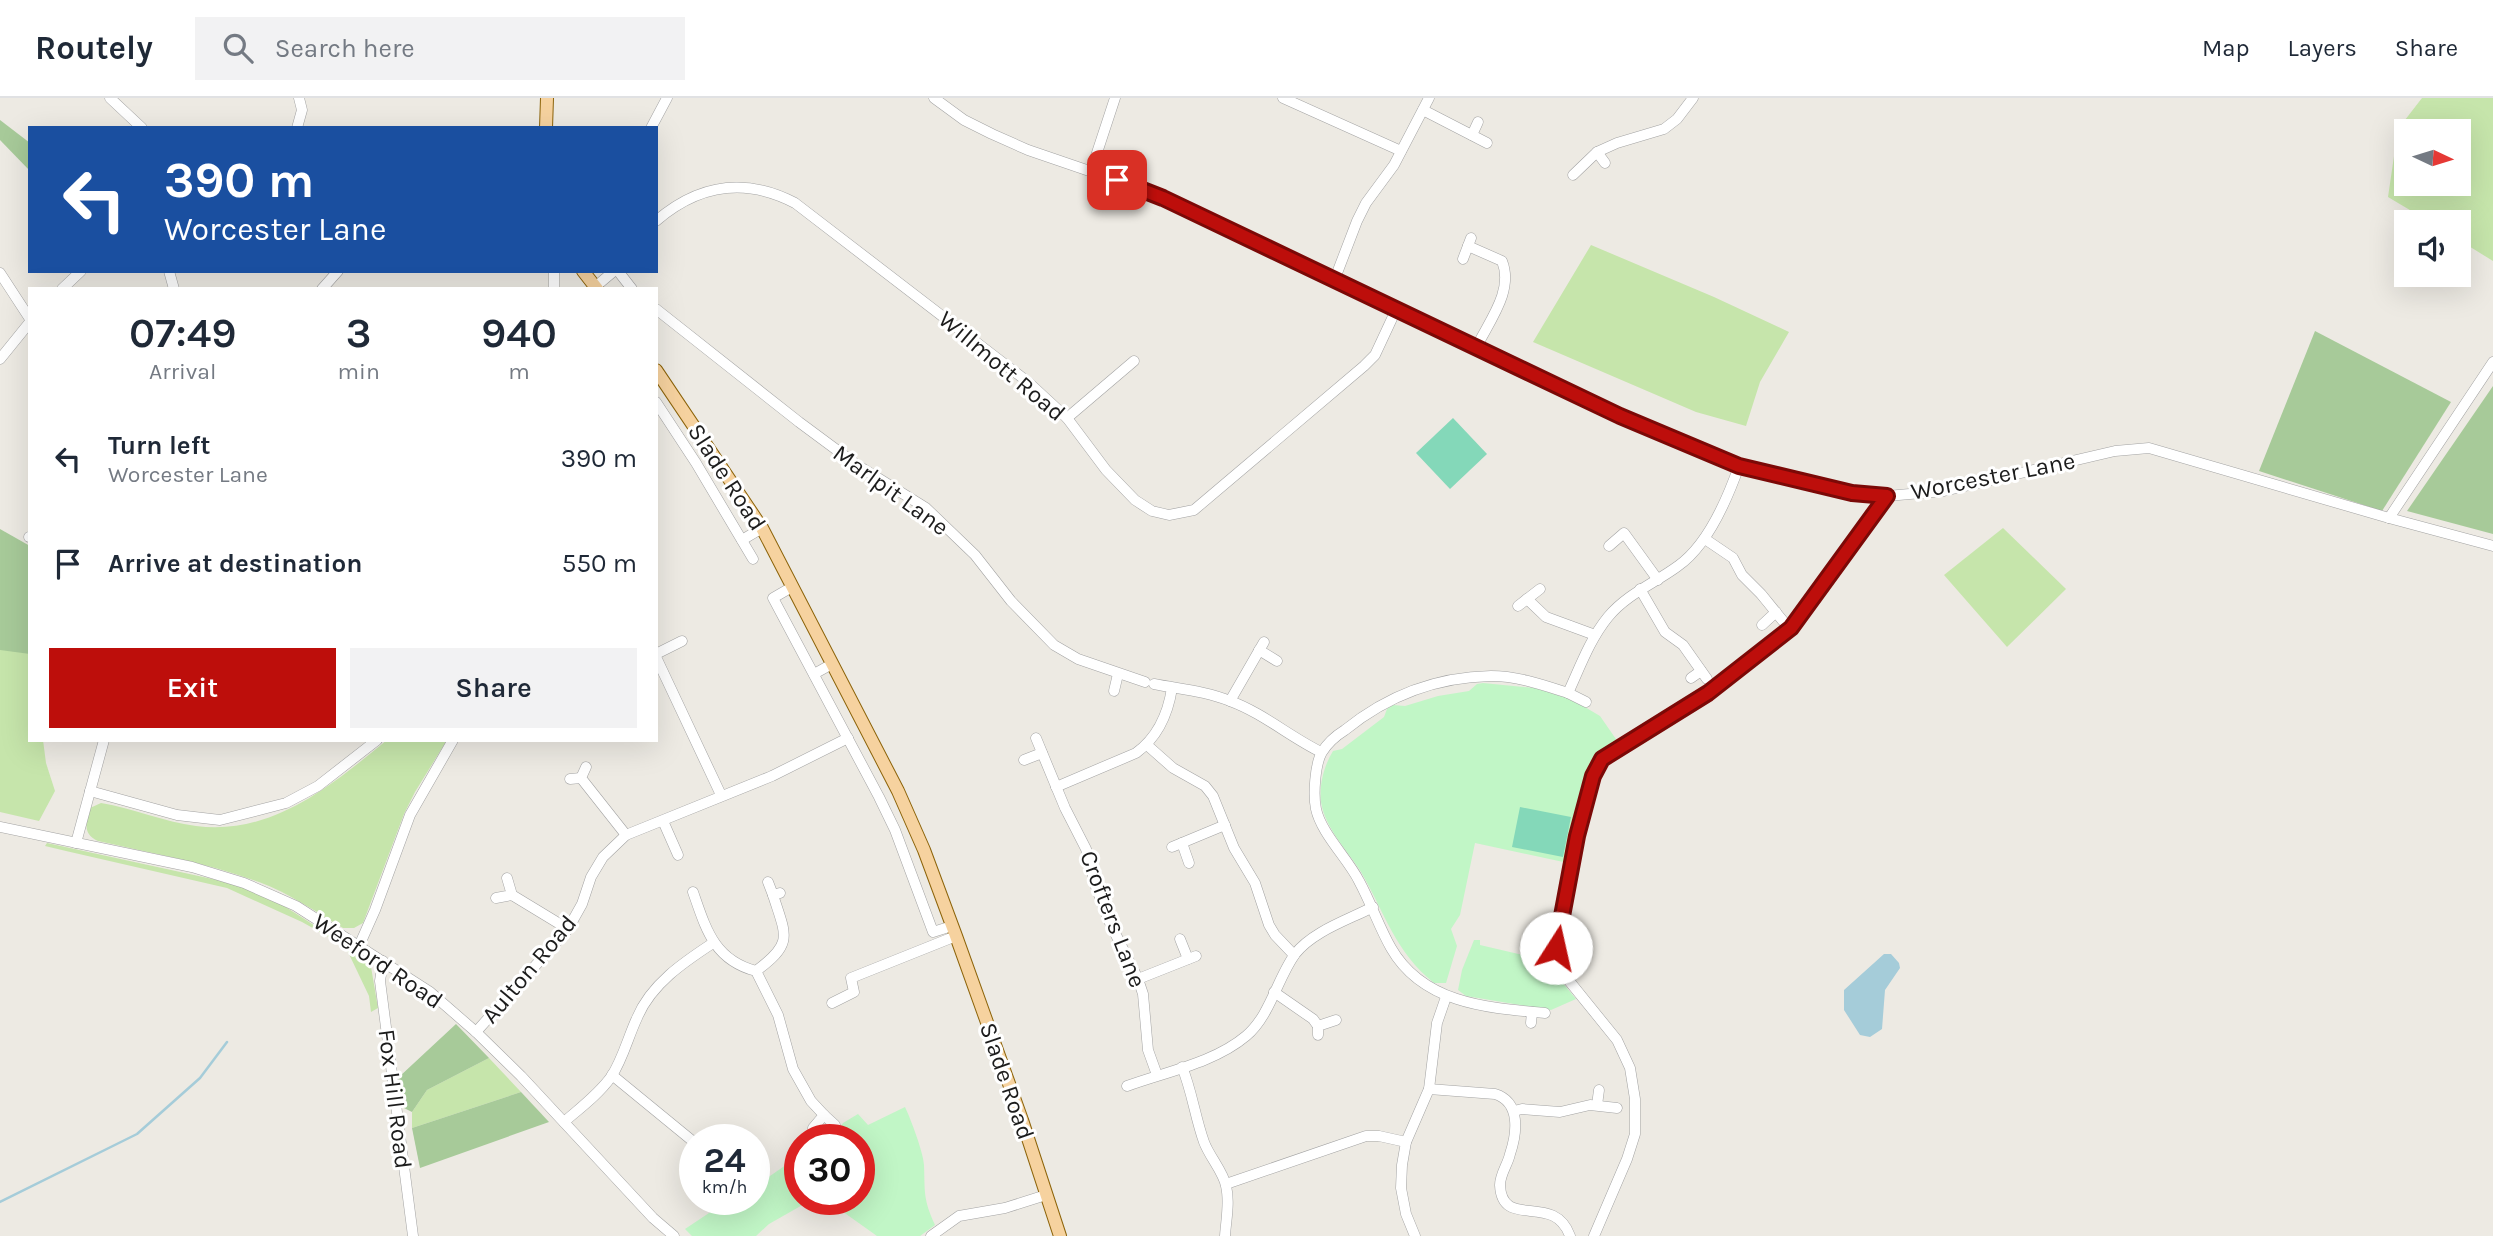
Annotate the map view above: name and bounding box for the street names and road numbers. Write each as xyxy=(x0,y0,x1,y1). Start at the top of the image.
street label: Willmott Road xyxy=(933,305,1071,427)
street label: Slade Road xyxy=(682,418,772,536)
street label: Marlpit Lane xyxy=(828,439,954,541)
street label: Worcester Lane xyxy=(1908,446,2078,506)
street label: Crofters Lane xyxy=(1074,847,1152,991)
street label: Weeford Road xyxy=(308,907,448,1015)
street label: Aulton Road xyxy=(476,909,582,1029)
street label: Slade Road xyxy=(974,1019,1040,1143)
street label: Fox Hill Road xyxy=(373,1028,417,1170)

